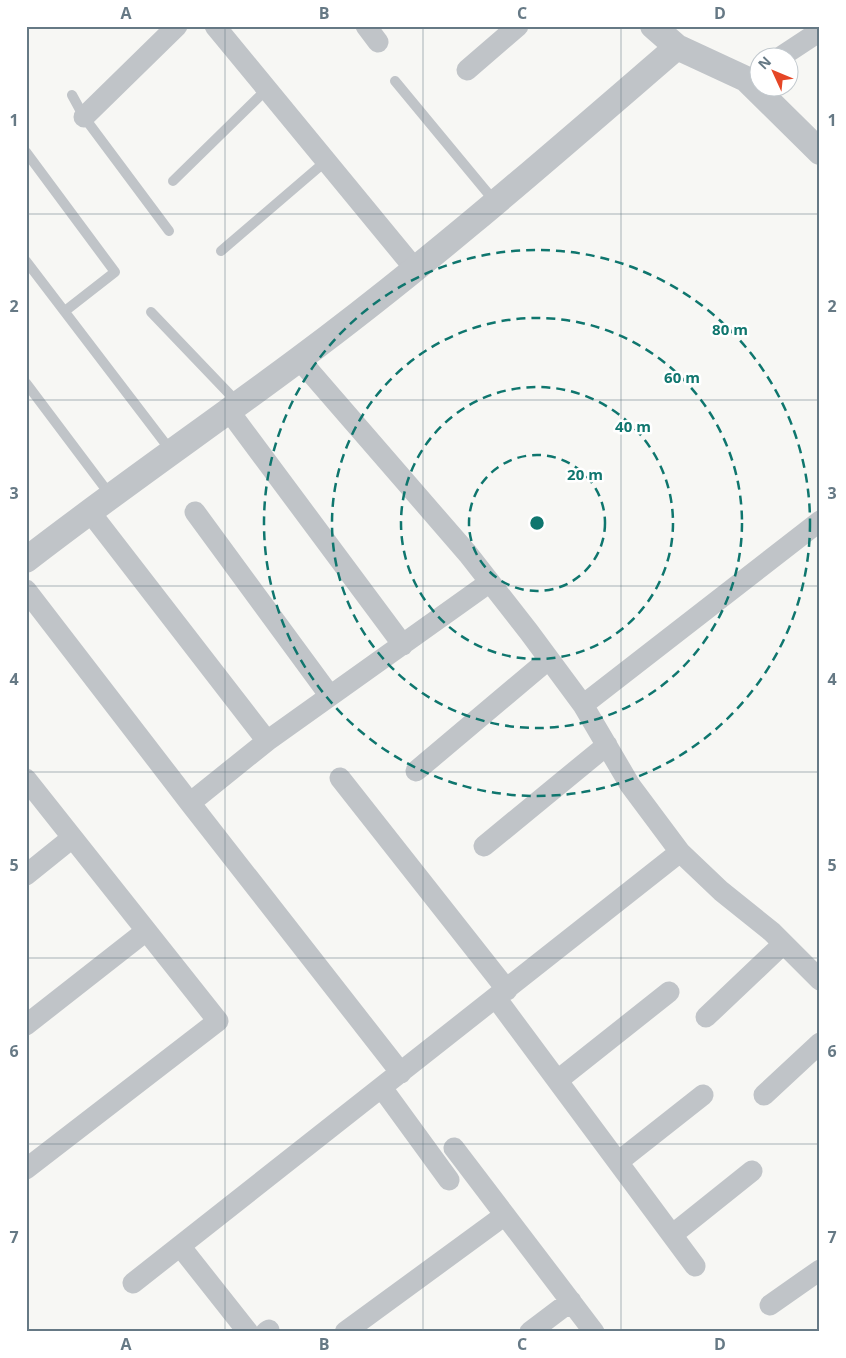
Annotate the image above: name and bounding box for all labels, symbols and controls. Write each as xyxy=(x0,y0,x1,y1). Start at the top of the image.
text: A xyxy=(120,2,132,24)
text: B xyxy=(319,2,329,24)
text: C xyxy=(517,2,527,24)
text: D xyxy=(714,2,726,24)
north arrow xyxy=(748,48,798,98)
text: N xyxy=(753,52,775,73)
text: 1 xyxy=(9,109,19,131)
text: 1 xyxy=(827,109,837,131)
text: 2 xyxy=(9,295,19,317)
text: 2 xyxy=(827,295,837,317)
text: 80 m xyxy=(712,319,748,339)
text: 60 m xyxy=(664,367,700,387)
text: 40 m xyxy=(615,416,651,436)
text: 20 m xyxy=(567,464,603,484)
text: 3 xyxy=(9,482,19,504)
text: 3 xyxy=(827,482,837,504)
centre of rings xyxy=(528,514,546,532)
text: 4 xyxy=(9,668,19,690)
text: 4 xyxy=(827,668,837,690)
text: 5 xyxy=(9,854,19,876)
text: 5 xyxy=(827,854,837,876)
text: 6 xyxy=(9,1040,19,1062)
text: 6 xyxy=(827,1040,837,1062)
text: 7 xyxy=(9,1226,19,1248)
text: 7 xyxy=(827,1226,837,1248)
text: A xyxy=(120,1333,132,1355)
text: B xyxy=(319,1333,329,1355)
text: C xyxy=(517,1333,527,1355)
text: D xyxy=(714,1333,726,1355)

